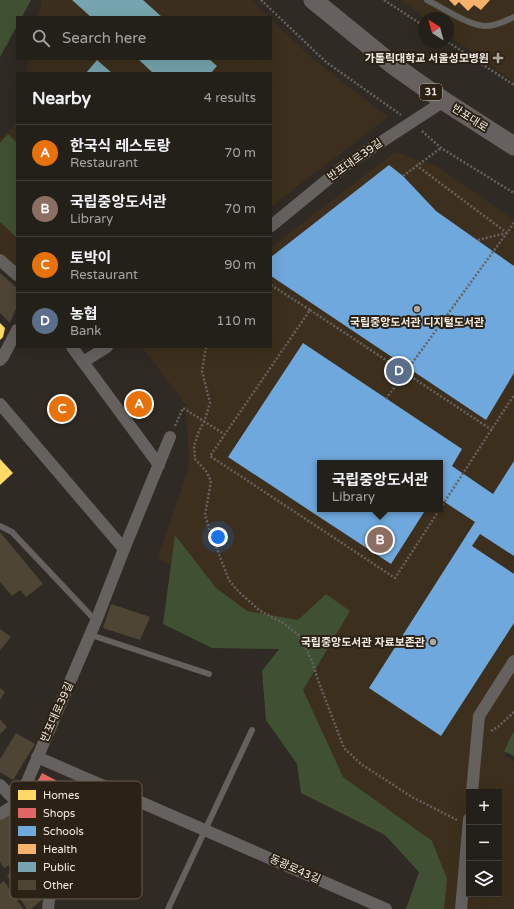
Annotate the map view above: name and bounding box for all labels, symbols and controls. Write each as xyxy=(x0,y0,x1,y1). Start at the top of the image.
north arrow xyxy=(418,12,454,48)
search box xyxy=(16,16,272,60)
icon: search xyxy=(30,27,52,49)
text: Search here xyxy=(62,29,146,47)
place label: 가톨릭대학교 서울성모병원 xyxy=(365,52,489,65)
marker: 가톨릭대학교 서울성모병원 xyxy=(492,52,504,64)
road number: 31 xyxy=(420,84,442,100)
text: Nearby xyxy=(32,88,91,109)
text: 4 results xyxy=(204,90,256,106)
street label: 반포대로 xyxy=(449,102,491,134)
street label: 반포대로39길 xyxy=(325,136,385,184)
text: 한국식 레스토랑 xyxy=(70,137,171,155)
text: A xyxy=(40,145,50,161)
text: 70 m xyxy=(224,145,256,161)
text: Restaurant xyxy=(70,155,138,171)
text: 국립중앙도서관 xyxy=(70,193,167,211)
text: B xyxy=(40,201,50,217)
text: 70 m xyxy=(224,201,256,217)
text: Library xyxy=(70,211,113,227)
text: 토박이 xyxy=(70,249,111,267)
text: C xyxy=(40,257,50,273)
text: 90 m xyxy=(224,257,256,273)
text: Restaurant xyxy=(70,267,138,283)
marker: 국립중앙도서관 디지털도서관 xyxy=(412,304,422,314)
text: 농협 xyxy=(70,305,98,323)
text: D xyxy=(40,313,50,329)
text: 110 m xyxy=(216,313,256,329)
place label: 국립중앙도서관 디지털도서관 xyxy=(350,316,484,329)
text: Bank xyxy=(70,323,101,339)
pin: D xyxy=(386,356,412,386)
pin: A xyxy=(126,389,152,419)
pin: C xyxy=(49,394,75,424)
popup xyxy=(317,460,443,512)
text: 국립중앙도서관 xyxy=(332,471,428,489)
text: Library xyxy=(332,489,375,505)
pin: B xyxy=(367,525,393,555)
your location xyxy=(208,527,228,547)
place label: 국립중앙도서관 자료보존관 xyxy=(301,636,425,649)
marker: 국립중앙도서관 자료보존관 xyxy=(428,637,438,647)
street label: 반포대로39길 xyxy=(38,680,76,744)
legend xyxy=(10,781,142,899)
text: Homes xyxy=(43,789,79,802)
map controls xyxy=(466,789,502,897)
button: + xyxy=(466,789,502,825)
text: Shops xyxy=(43,807,75,820)
text: Schools xyxy=(43,825,84,838)
button: − xyxy=(466,825,502,861)
text: Health xyxy=(43,843,77,856)
street label: 동광로43길 xyxy=(268,852,322,886)
text: Public xyxy=(43,861,75,874)
button: layers xyxy=(466,861,502,897)
text: Other xyxy=(43,879,74,892)

